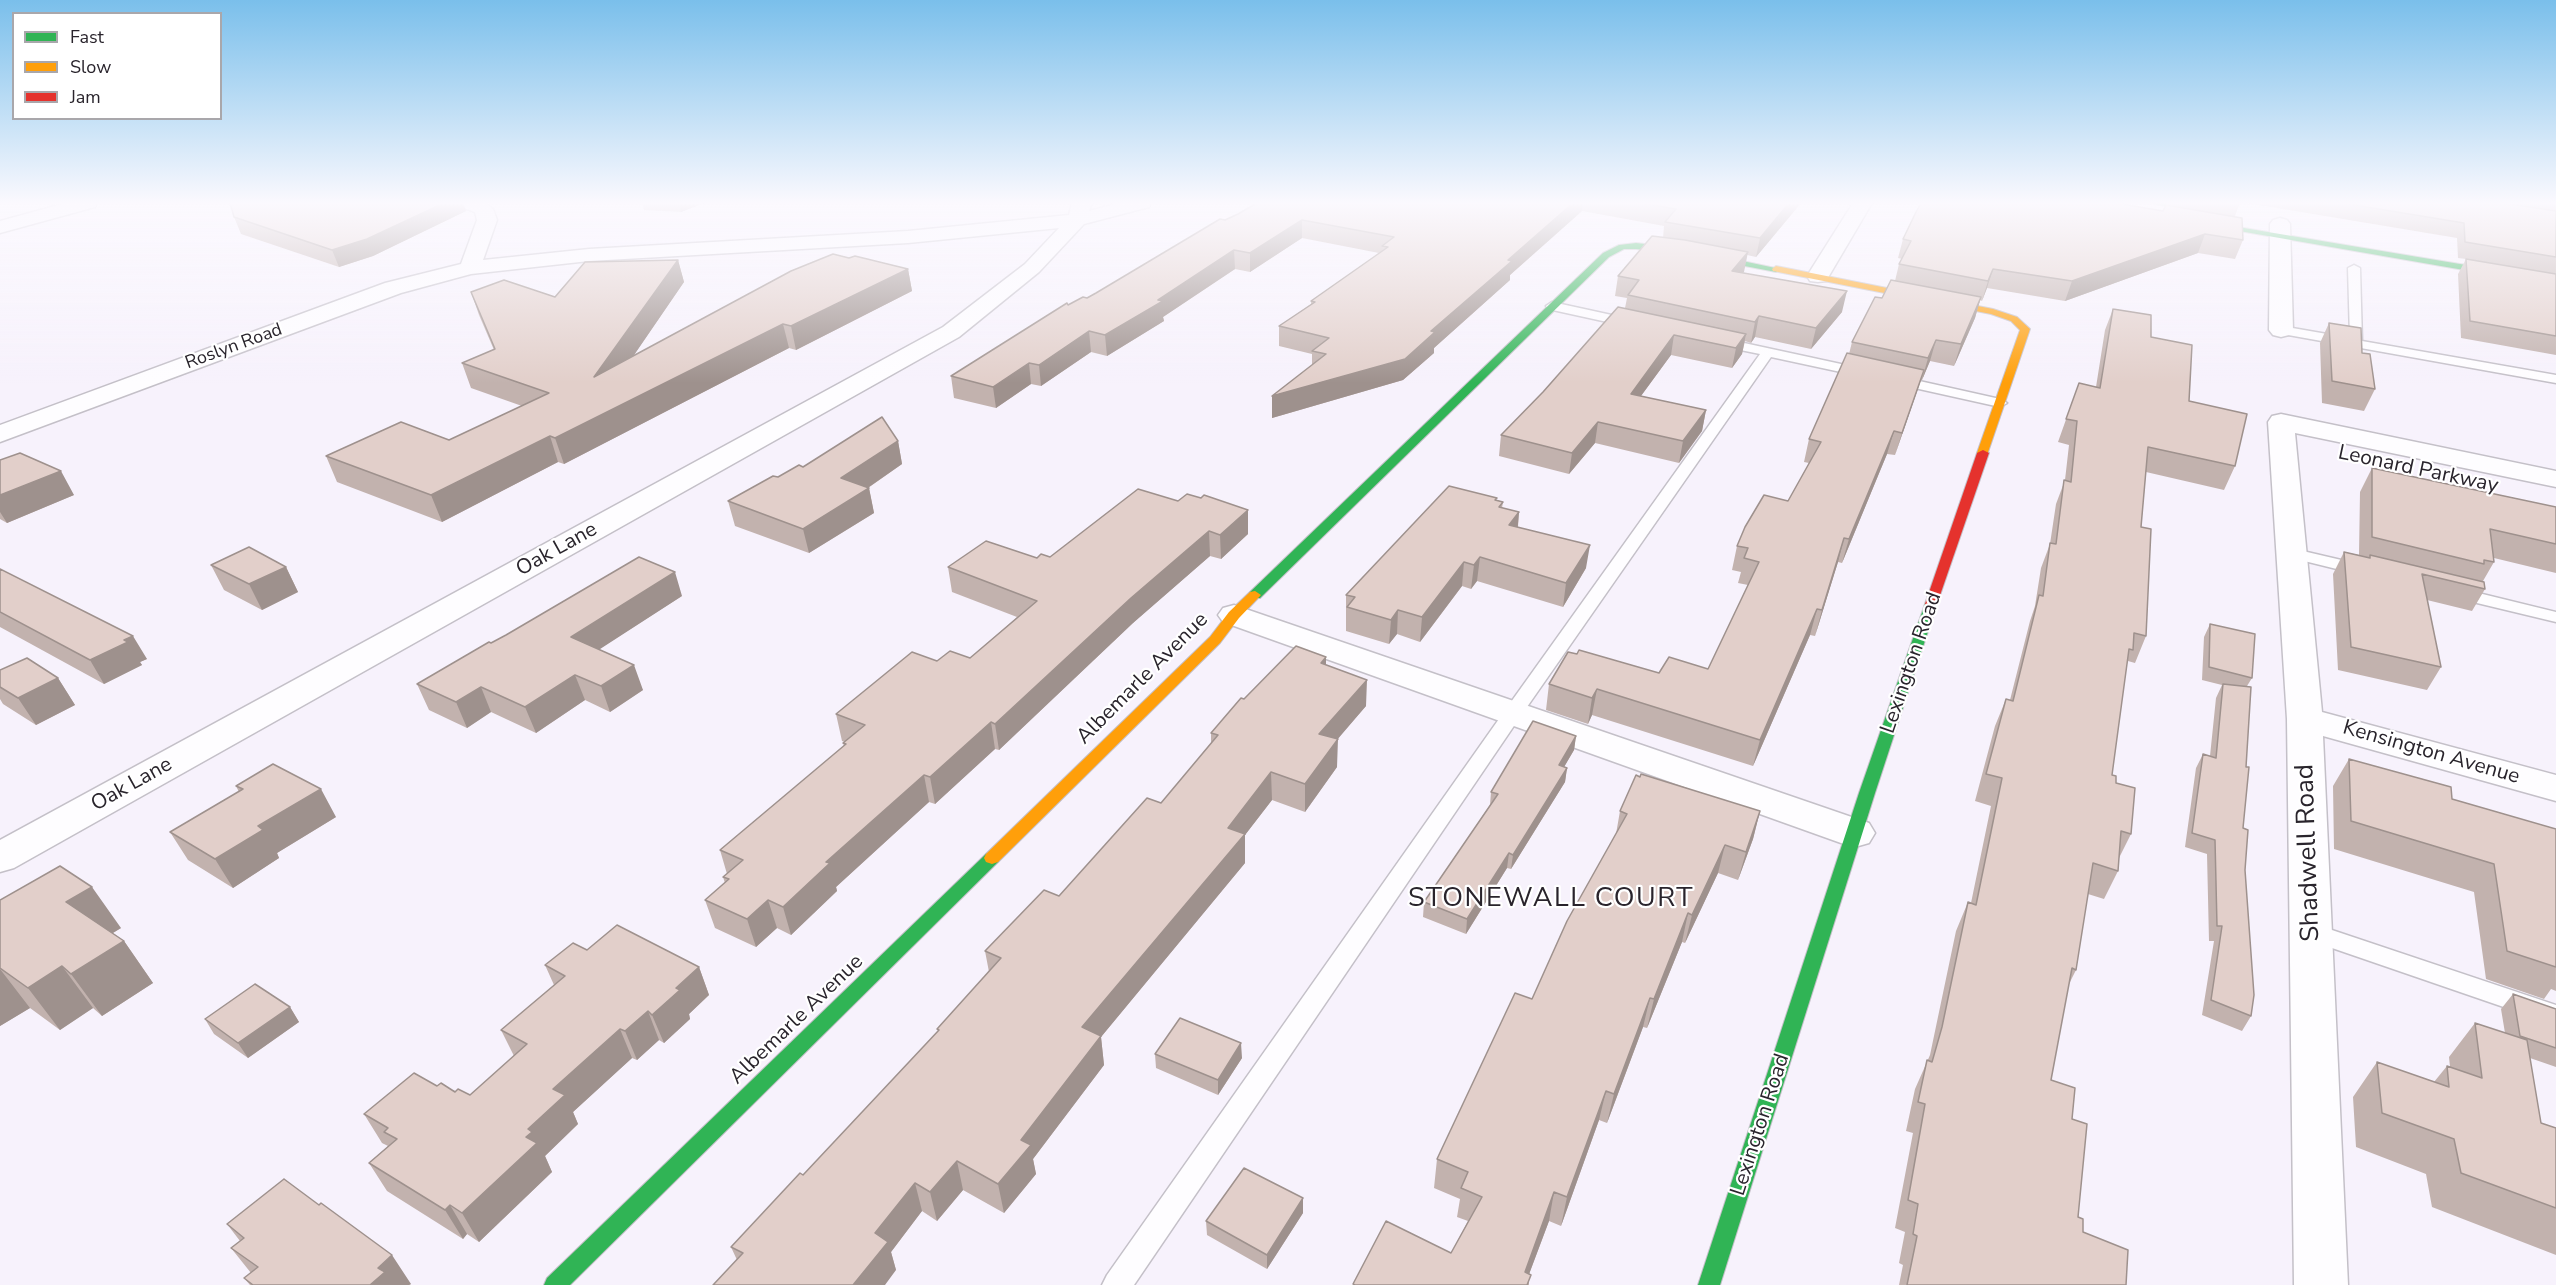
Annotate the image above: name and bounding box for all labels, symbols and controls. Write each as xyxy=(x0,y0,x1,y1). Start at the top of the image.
legend xyxy=(12,12,222,120)
text: Fast xyxy=(70,25,104,49)
text: Slow xyxy=(70,55,111,79)
text: Jam xyxy=(70,85,101,109)
street label: Roslyn Road xyxy=(183,319,285,375)
street label: Leonard Parkway xyxy=(2336,441,2500,499)
street label: Oak Lane xyxy=(512,517,602,583)
street label: Lexington Road xyxy=(1876,589,1948,737)
street label: Albemarle Avenue xyxy=(1072,608,1214,750)
street label: Kensington Avenue xyxy=(2340,716,2522,790)
street label: Oak Lane xyxy=(87,752,177,818)
street label: Shadwell Road xyxy=(2290,764,2328,942)
district label: STONEWALL COURT xyxy=(1408,883,1694,915)
street label: Albemarle Avenue xyxy=(725,950,869,1090)
street label: Lexington Road xyxy=(1726,1051,1796,1199)

